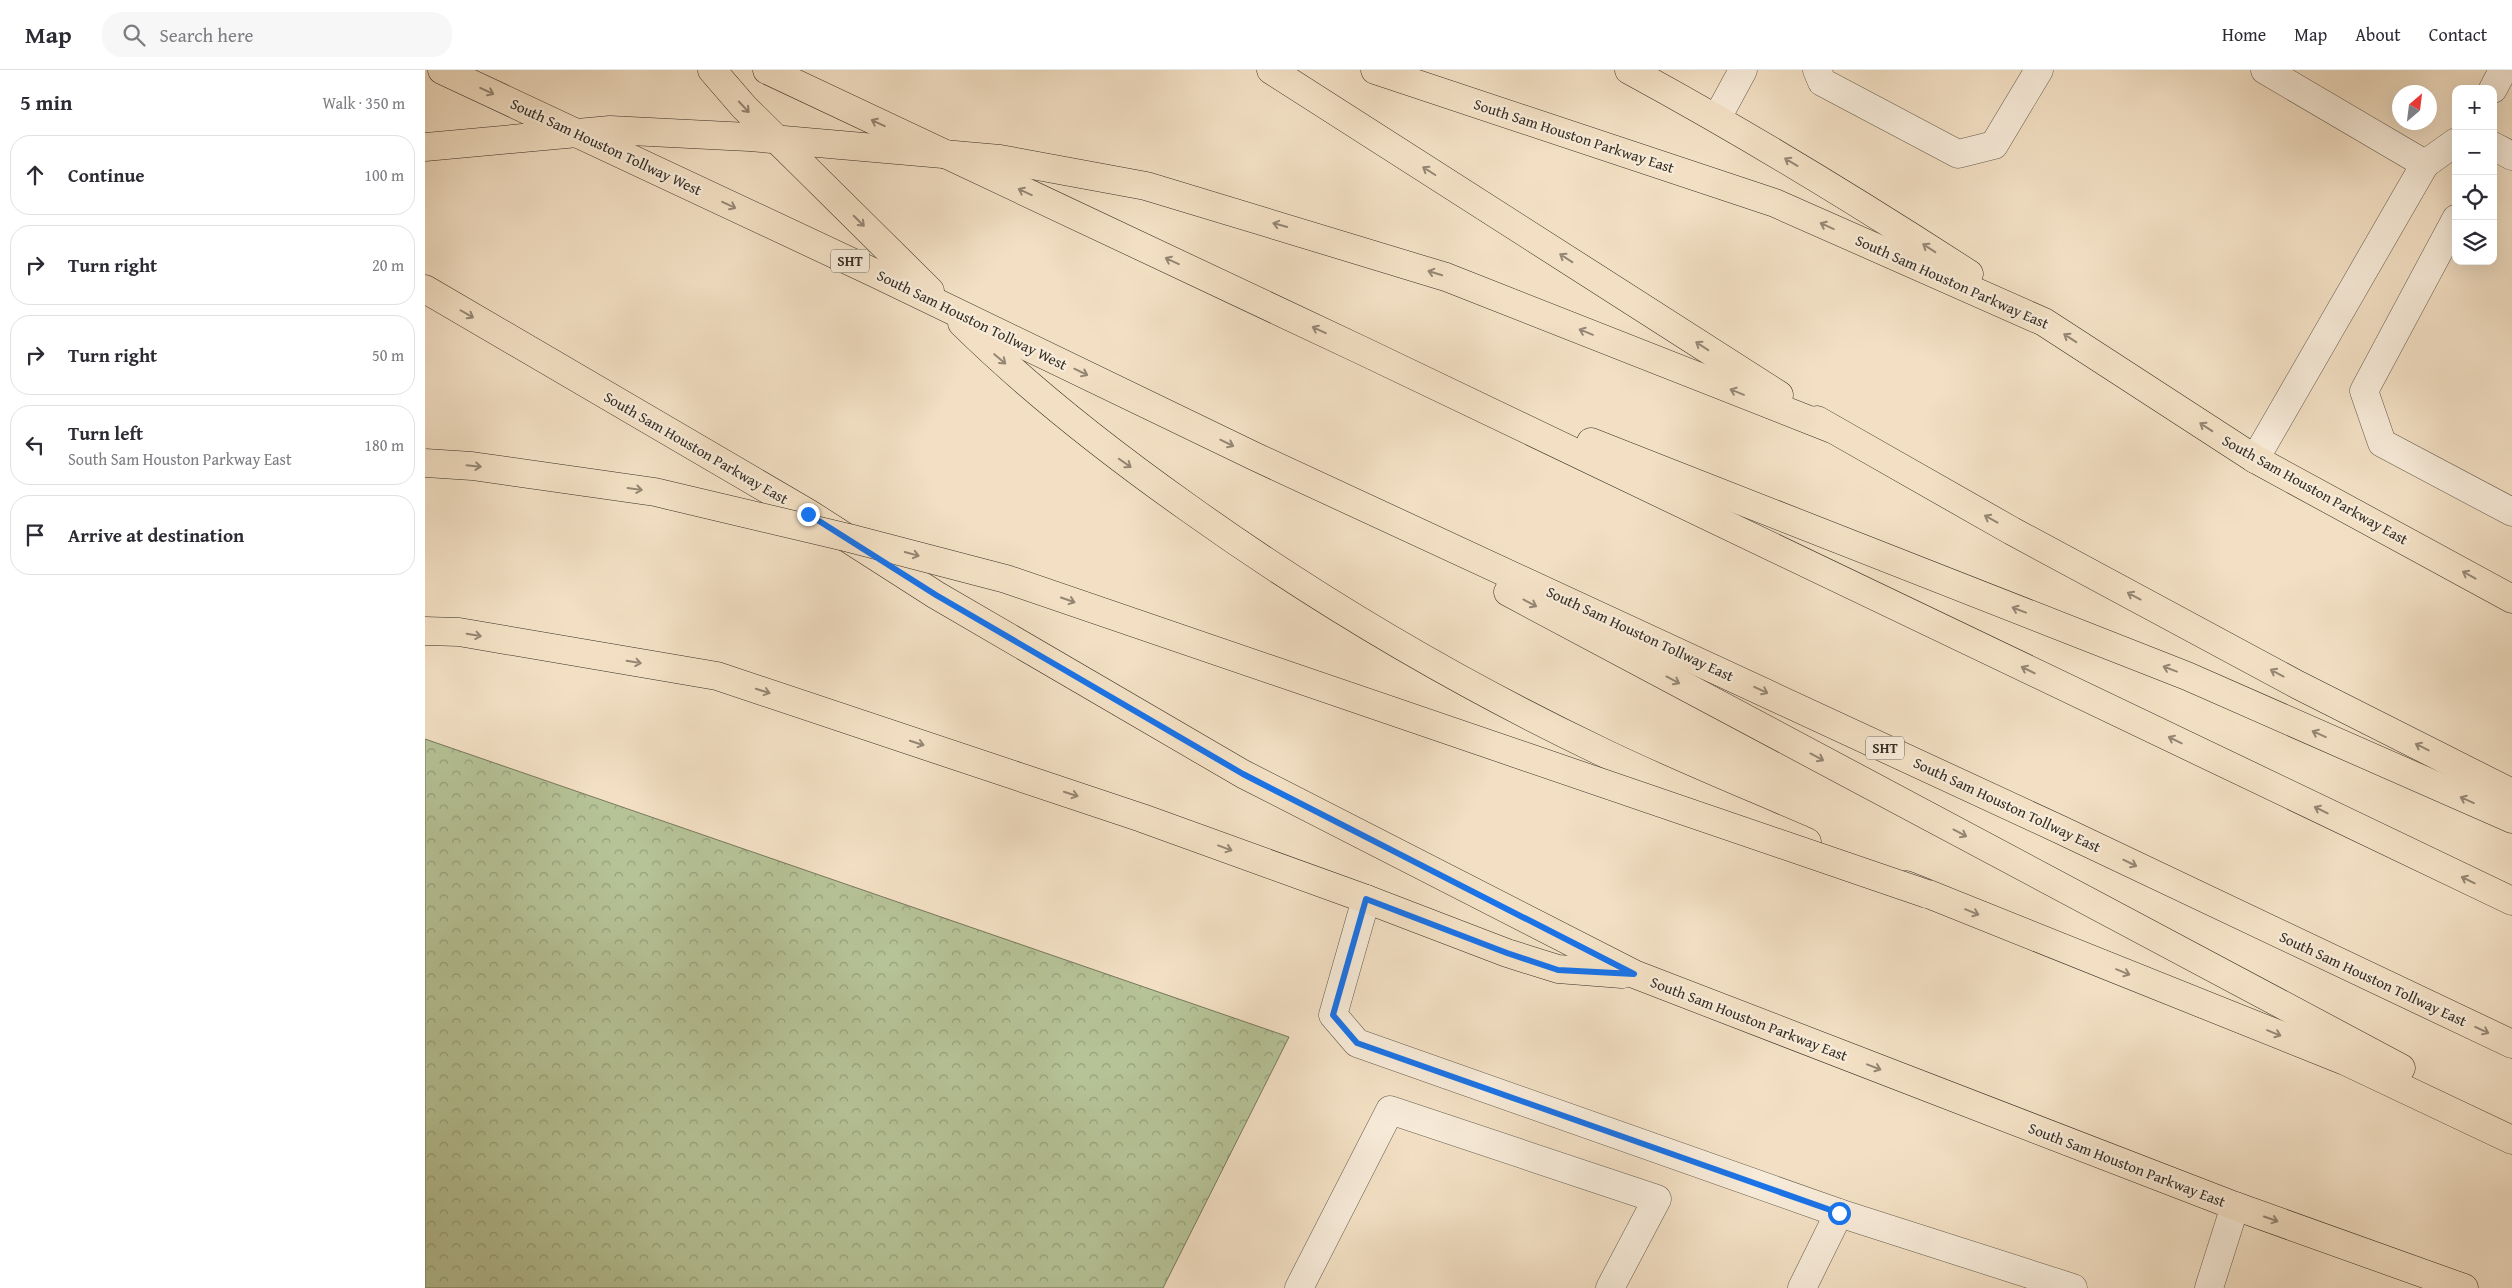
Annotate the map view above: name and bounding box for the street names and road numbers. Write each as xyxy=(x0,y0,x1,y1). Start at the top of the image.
street label: South Sam Houston Tollway West xyxy=(507,93,706,201)
street label: South Sam Houston Parkway East xyxy=(1471,93,1678,178)
street label: South Sam Houston Parkway East xyxy=(1852,229,2053,334)
road number: SHT xyxy=(831,250,869,272)
street label: South Sam Houston Tollway West xyxy=(874,264,1071,375)
street label: South Sam Houston Parkway East xyxy=(600,386,793,509)
street label: South Sam Houston Parkway East xyxy=(2218,430,2413,550)
street label: South Sam Houston Tollway East xyxy=(1543,581,1738,687)
road number: SHT xyxy=(1866,736,1904,760)
street label: South Sam Houston Tollway East xyxy=(1910,752,2105,858)
street label: South Sam Houston Tollway East xyxy=(2276,926,2471,1032)
street label: South Sam Houston Parkway East xyxy=(1648,971,1851,1066)
street label: South Sam Houston Parkway East xyxy=(2026,1117,2229,1212)

